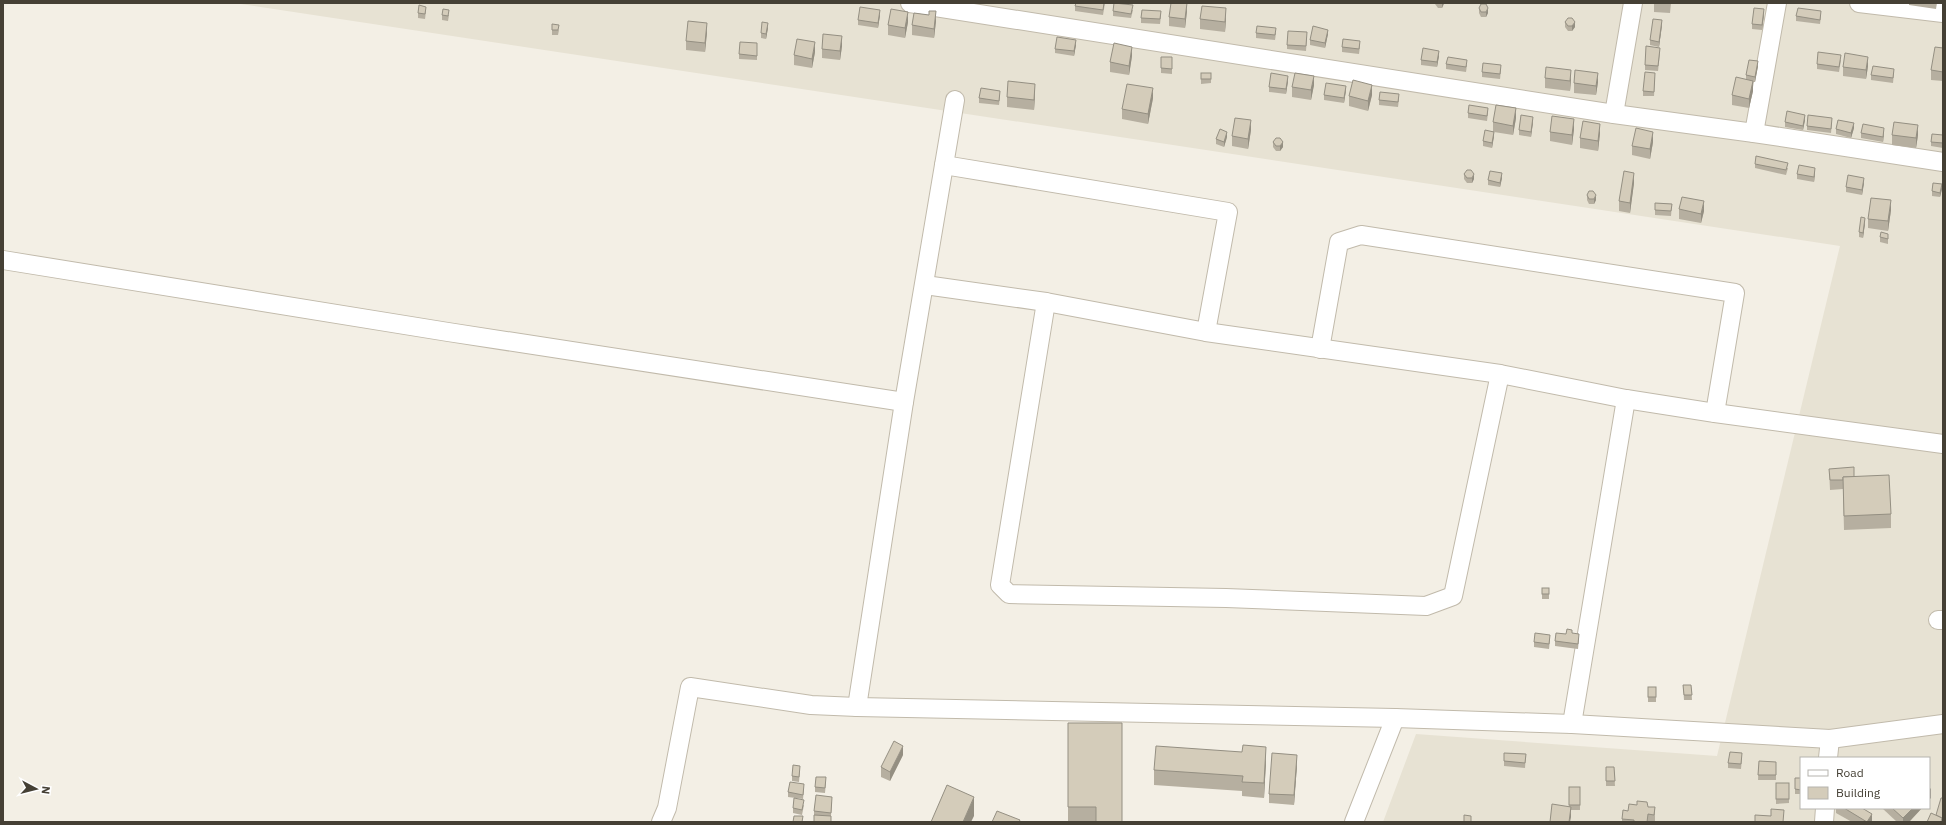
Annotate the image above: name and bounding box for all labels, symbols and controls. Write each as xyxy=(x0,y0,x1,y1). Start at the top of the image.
legend xyxy=(1800,757,1930,809)
text: Road xyxy=(1836,765,1864,780)
north arrow xyxy=(16,769,56,809)
text: N xyxy=(38,785,53,795)
text: Building xyxy=(1836,785,1881,800)

